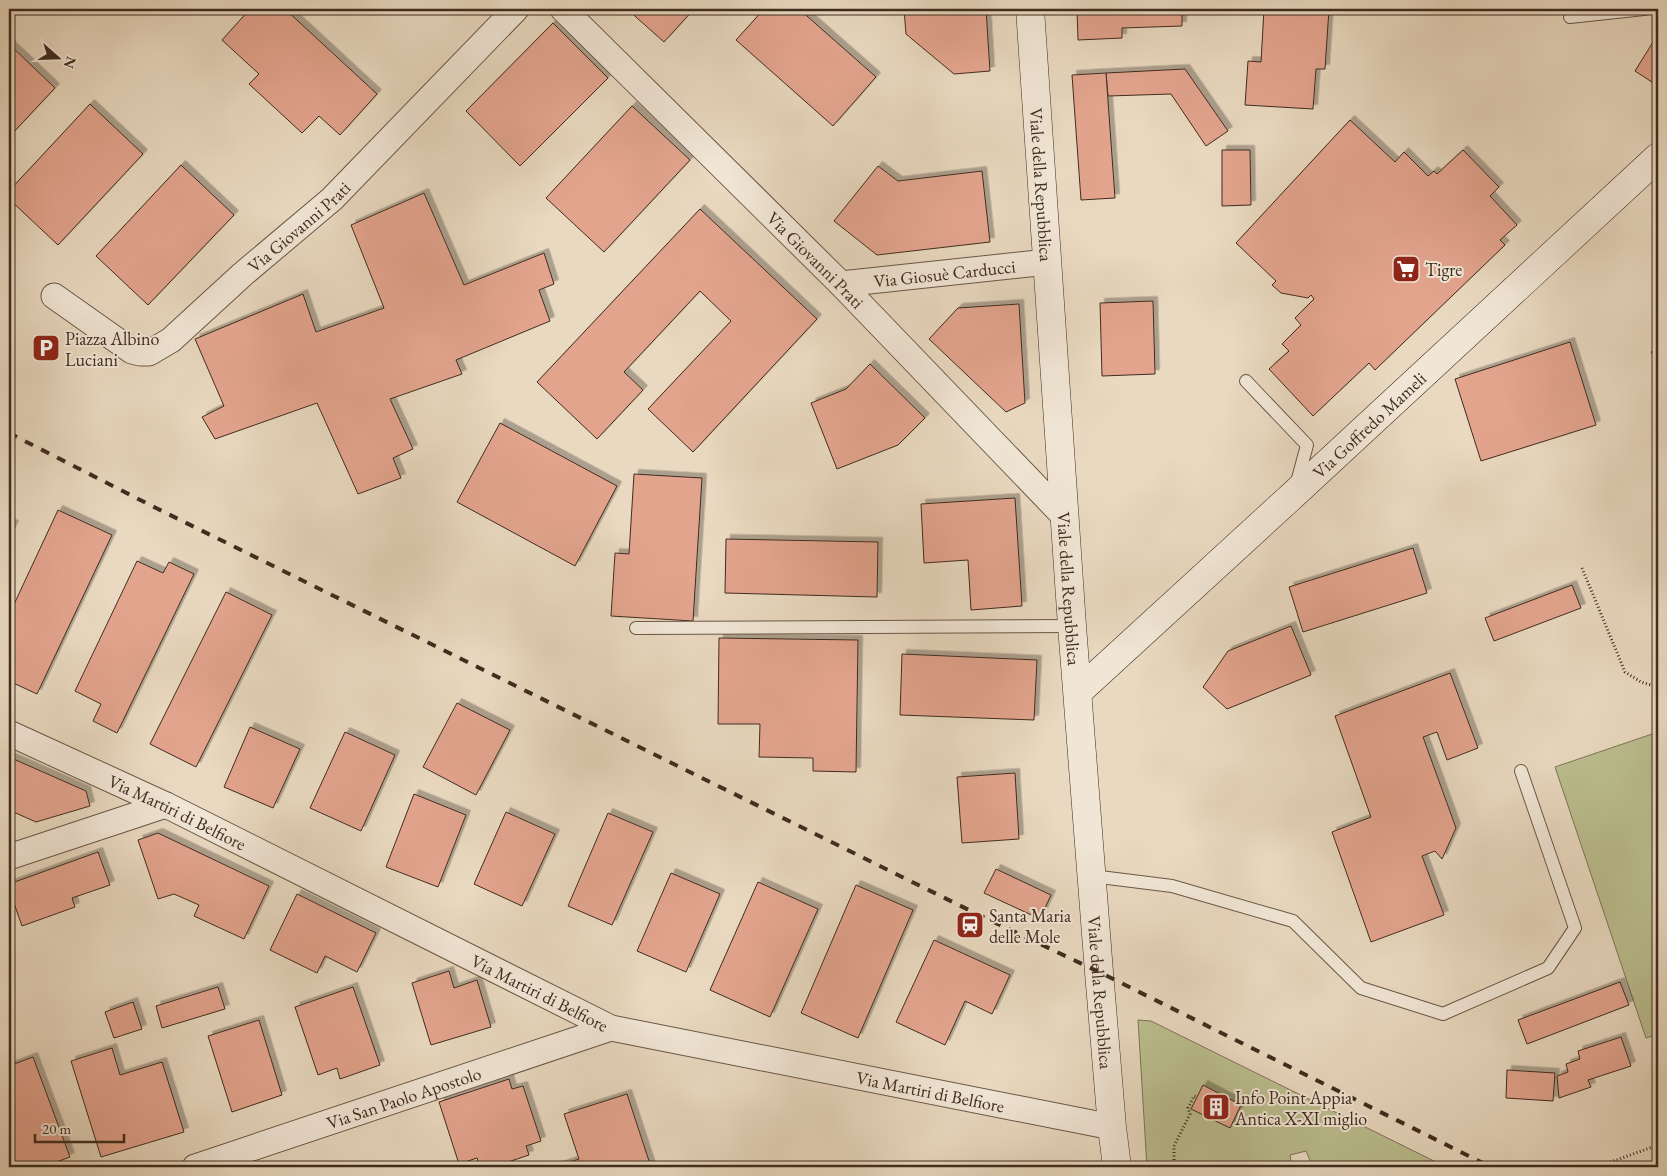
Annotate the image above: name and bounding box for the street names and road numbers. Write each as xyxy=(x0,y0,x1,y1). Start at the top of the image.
street label: Viale della Repubblica xyxy=(1025,107,1059,263)
street label: Via Giovanni Prati xyxy=(242,176,355,277)
street label: Via Giovanni Prati xyxy=(762,206,870,313)
street label: Via Giosuè Carducci xyxy=(872,254,1017,292)
street label: Via Goffredo Mameli xyxy=(1307,366,1431,483)
street label: Viale della Repubblica xyxy=(1053,511,1087,667)
street label: Via Martiri di Belfiore xyxy=(105,769,250,855)
street label: Viale della Repubblica xyxy=(1083,915,1119,1071)
street label: Via Martiri di Belfiore xyxy=(468,948,612,1036)
street label: Via San Paolo Apostolo xyxy=(323,1061,484,1134)
street label: Via Martiri di Belfiore xyxy=(854,1065,1006,1117)

